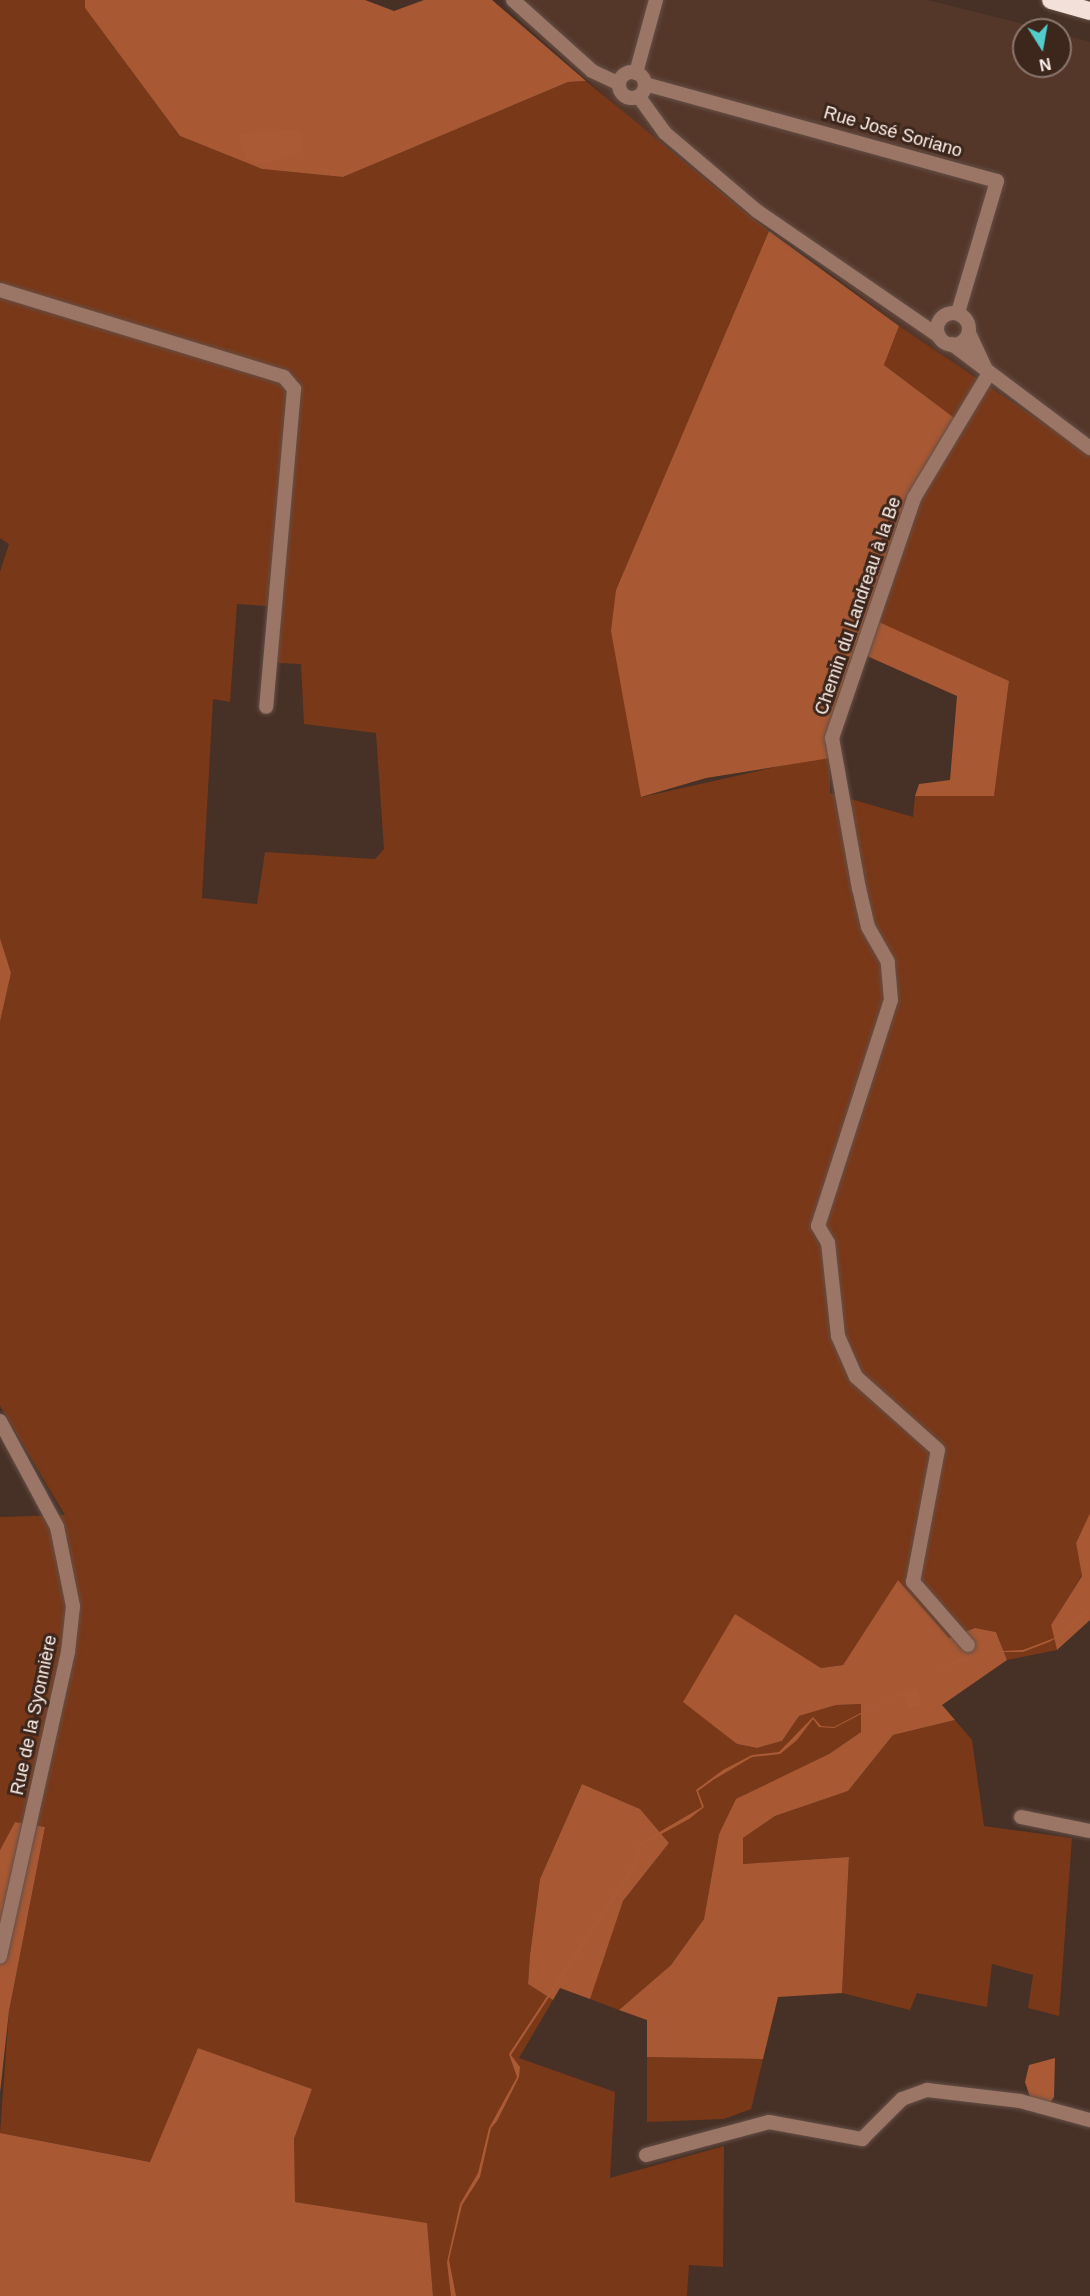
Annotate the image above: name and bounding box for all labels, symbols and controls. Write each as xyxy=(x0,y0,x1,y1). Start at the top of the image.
north arrow xyxy=(1012,18,1072,78)
text: N xyxy=(1038,55,1052,74)
street label: Rue José Soriano xyxy=(821,102,965,162)
street label: Chemin du Landreau à la Be xyxy=(810,494,906,718)
street label: Rue de la Syonnière xyxy=(6,1633,62,1797)

